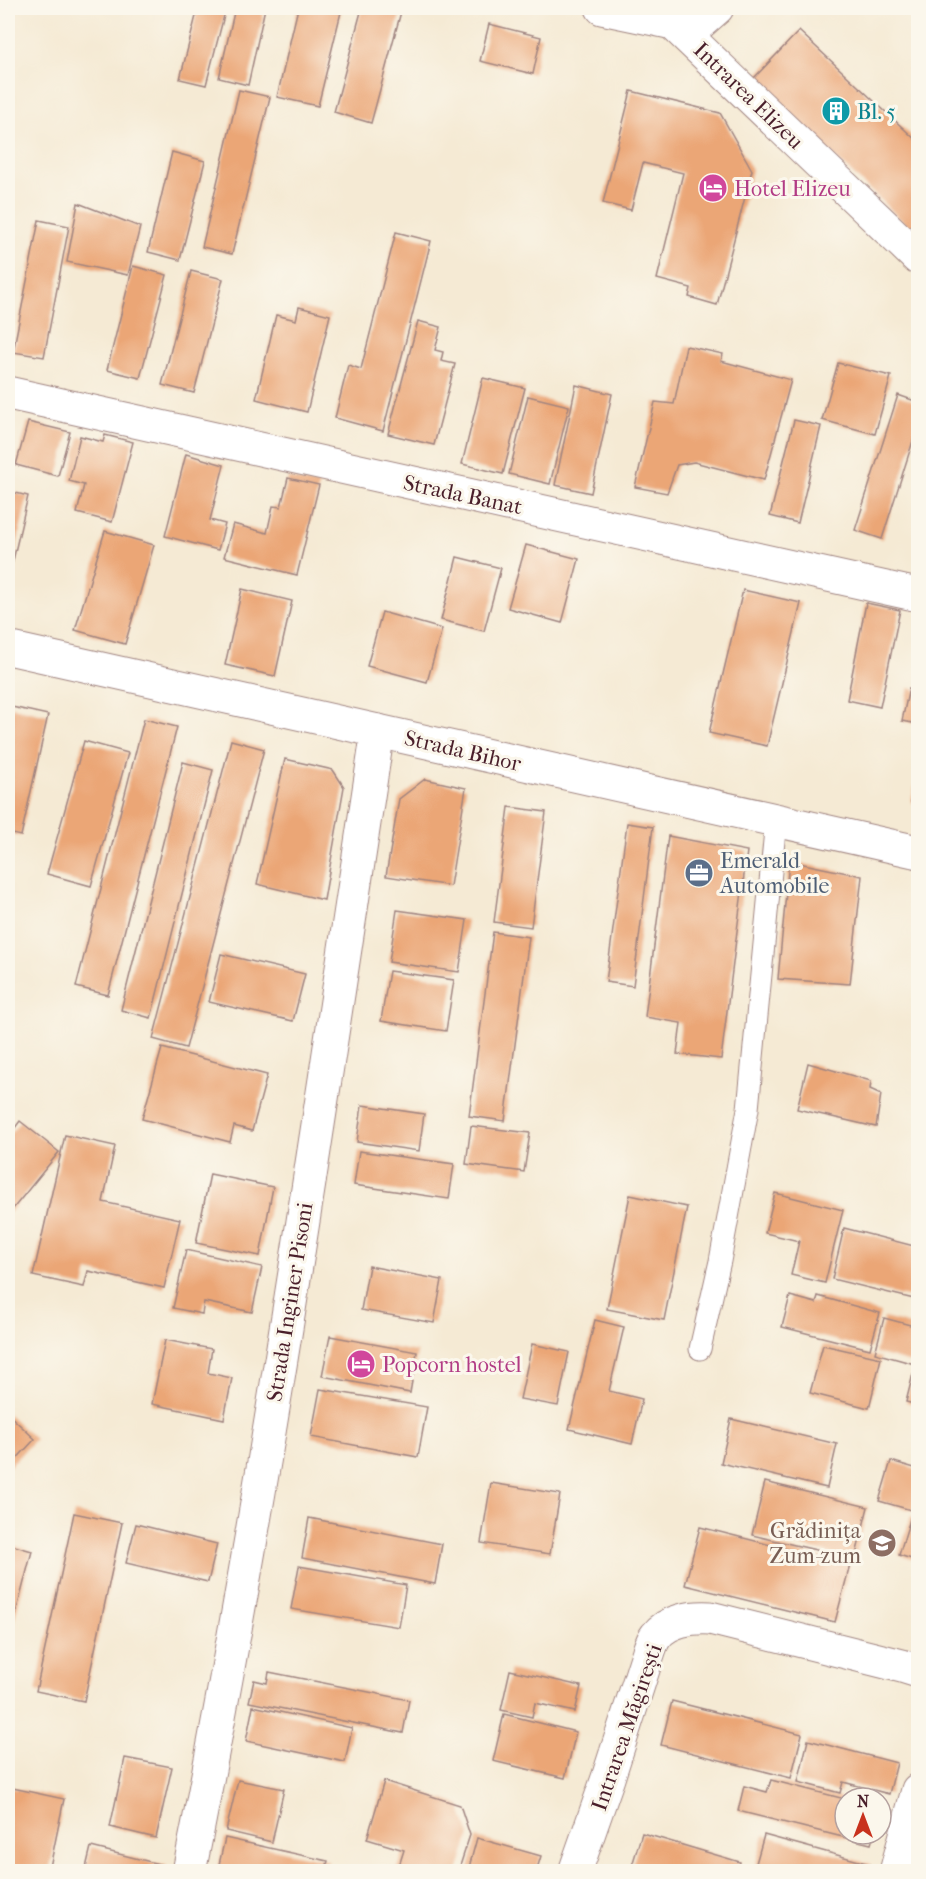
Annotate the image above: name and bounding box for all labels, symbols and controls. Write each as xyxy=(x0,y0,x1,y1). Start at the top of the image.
street label: Intrarea Elizeu xyxy=(688,37,809,155)
building icon: Bl. 5 xyxy=(820,95,852,127)
place label: Bl. 5 xyxy=(857,99,896,125)
hotel icon: Hotel Elizeu xyxy=(697,172,729,204)
place label: Hotel Elizeu xyxy=(734,176,851,202)
street label: Strada Banat xyxy=(401,470,525,520)
street label: Strada Bihor xyxy=(402,725,524,777)
place label: Emerald Automobile xyxy=(719,848,829,899)
office icon: Emerald Automobile xyxy=(683,857,715,889)
street label: Strada Inginer Pisoni xyxy=(261,1200,319,1404)
hotel icon: Popcorn hostel xyxy=(345,1348,377,1380)
place label: Popcorn hostel xyxy=(382,1352,522,1378)
place label: Grădinița Zum-zum xyxy=(769,1518,862,1569)
school or university icon: Grădinița Zum-zum xyxy=(866,1527,898,1559)
street label: Intrarea Măgirești xyxy=(586,1640,668,1814)
north arrow xyxy=(833,1786,893,1846)
text: N xyxy=(857,1792,870,1811)

